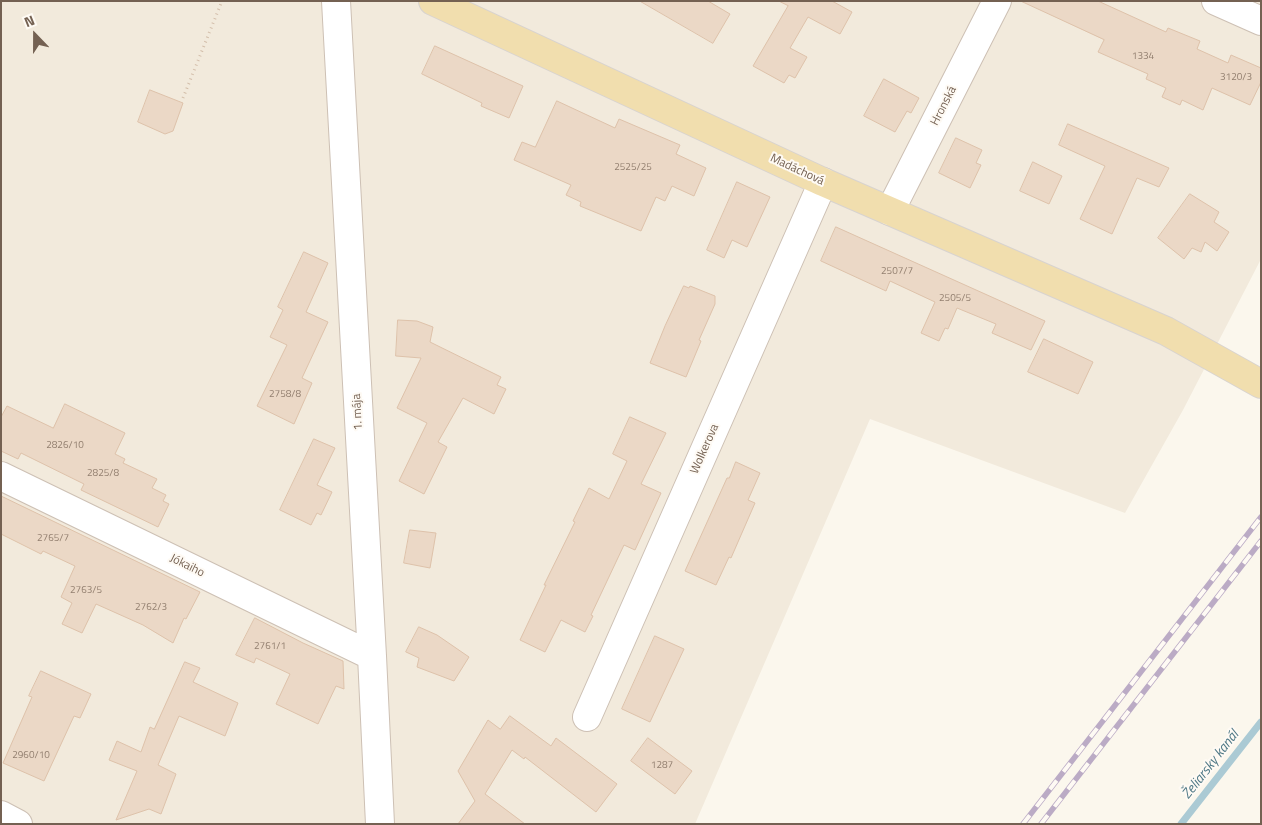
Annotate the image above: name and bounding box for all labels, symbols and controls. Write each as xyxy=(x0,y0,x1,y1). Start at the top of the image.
text: N xyxy=(21,9,38,32)
north arrow xyxy=(10,10,60,60)
house number: 1334 xyxy=(1132,51,1154,63)
house number: 3120/3 xyxy=(1220,72,1252,84)
street label: Hronská xyxy=(928,84,960,128)
street label: Madáchová xyxy=(768,151,826,189)
house number: 2525/25 xyxy=(614,162,652,174)
house number: 2507/7 xyxy=(881,266,913,278)
house number: 2505/5 xyxy=(939,293,971,305)
house number: 2758/8 xyxy=(269,389,301,401)
street label: 1. mája xyxy=(350,393,366,431)
street label: Wolkerova xyxy=(688,422,722,476)
house number: 2826/10 xyxy=(46,440,84,452)
house number: 2825/8 xyxy=(87,468,119,480)
house number: 2765/7 xyxy=(37,533,69,545)
street label: Jókaiho xyxy=(167,551,207,581)
house number: 2763/5 xyxy=(70,585,102,597)
house number: 2762/3 xyxy=(135,602,167,614)
house number: 2761/1 xyxy=(254,641,286,653)
water label: Želiarsky kanál xyxy=(1179,727,1243,803)
house number: 2960/10 xyxy=(12,750,50,762)
house number: 1287 xyxy=(651,760,673,772)

